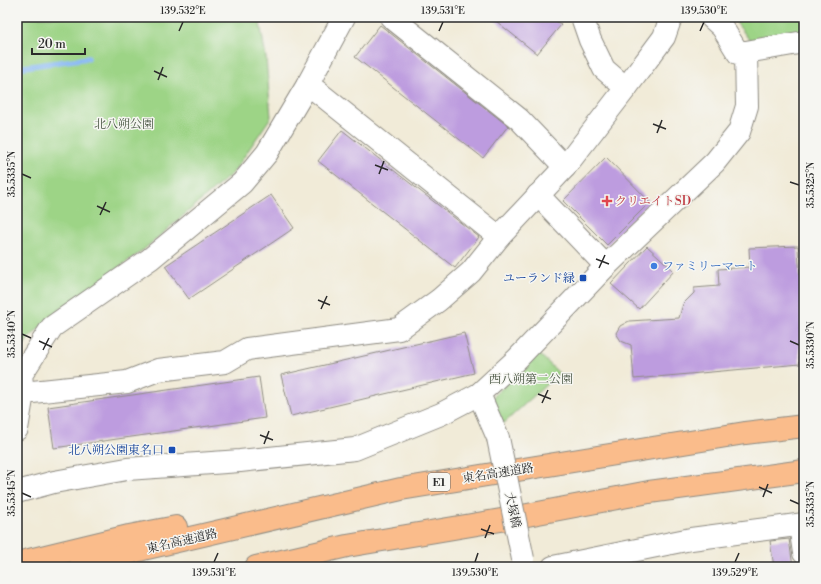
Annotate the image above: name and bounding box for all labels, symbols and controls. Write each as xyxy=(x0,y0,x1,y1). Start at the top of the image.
text: 139.532°E xyxy=(160,5,206,17)
text: 139.531°E xyxy=(421,5,465,17)
text: 139.530°E xyxy=(681,5,727,17)
scale bar xyxy=(32,30,85,56)
text: 20 m xyxy=(38,37,66,52)
park label: 北八朔公園 xyxy=(94,117,154,132)
text: 35.5335°N xyxy=(6,150,18,197)
text: 35.5325°N xyxy=(805,161,817,208)
place label: クリエイトSD xyxy=(615,194,691,209)
marker: クリエイトSD xyxy=(602,196,612,206)
place label: ファミリーマート xyxy=(662,259,758,274)
marker: ファミリーマート xyxy=(649,261,659,271)
place label: ユーランド緑 xyxy=(503,271,575,286)
marker: ユーランド緑 xyxy=(578,273,588,283)
text: 35.5340°N xyxy=(6,309,18,358)
text: 35.5330°N xyxy=(805,321,817,369)
park label: 西八朔第二公園 xyxy=(489,372,573,387)
place label: 北八朔公園東名口 xyxy=(68,443,164,458)
marker: 北八朔公園東名口 xyxy=(167,445,177,455)
street label: 東名高速道路 xyxy=(461,460,535,487)
text: 35.5345°N xyxy=(6,469,18,517)
road number: E1 xyxy=(428,473,450,491)
text: 35.5335°N xyxy=(805,480,817,527)
street label: 大塚橋 xyxy=(501,491,524,529)
street label: 東名高速道路 xyxy=(145,526,219,557)
text: 139.531°E xyxy=(192,567,236,579)
text: 139.530°E xyxy=(452,567,498,579)
text: 139.529°E xyxy=(712,567,758,579)

